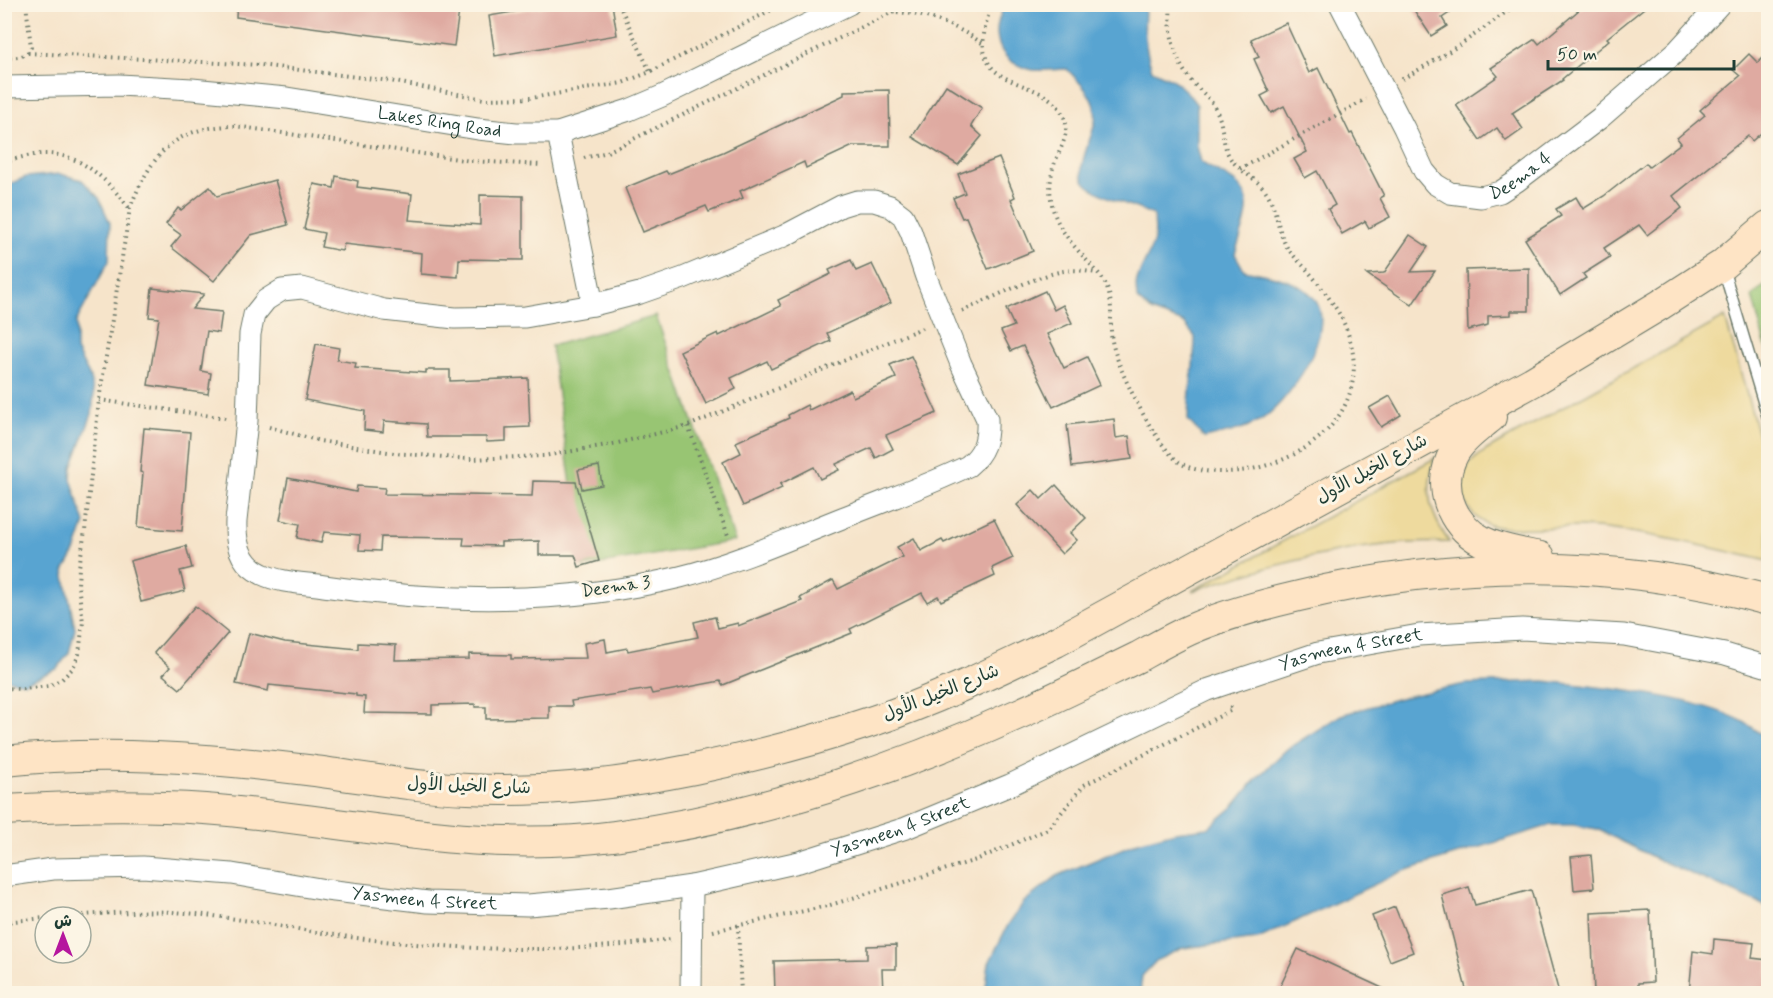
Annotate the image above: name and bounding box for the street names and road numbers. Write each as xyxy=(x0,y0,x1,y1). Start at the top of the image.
street label: Lakes Ring Road xyxy=(376,101,503,143)
street label: Deema 4 xyxy=(1487,146,1557,206)
street label: شارع الخيل الأول xyxy=(1312,428,1432,510)
street label: Deema 3 xyxy=(580,570,652,604)
street label: Yasmeen 4 Street xyxy=(1276,623,1425,677)
street label: شارع الخيل الأول xyxy=(879,658,1003,727)
street label: شارع الخيل الأول xyxy=(407,771,531,800)
street label: Yasmeen 4 Street xyxy=(828,791,974,863)
street label: Yasmeen 4 Street xyxy=(350,881,498,916)

